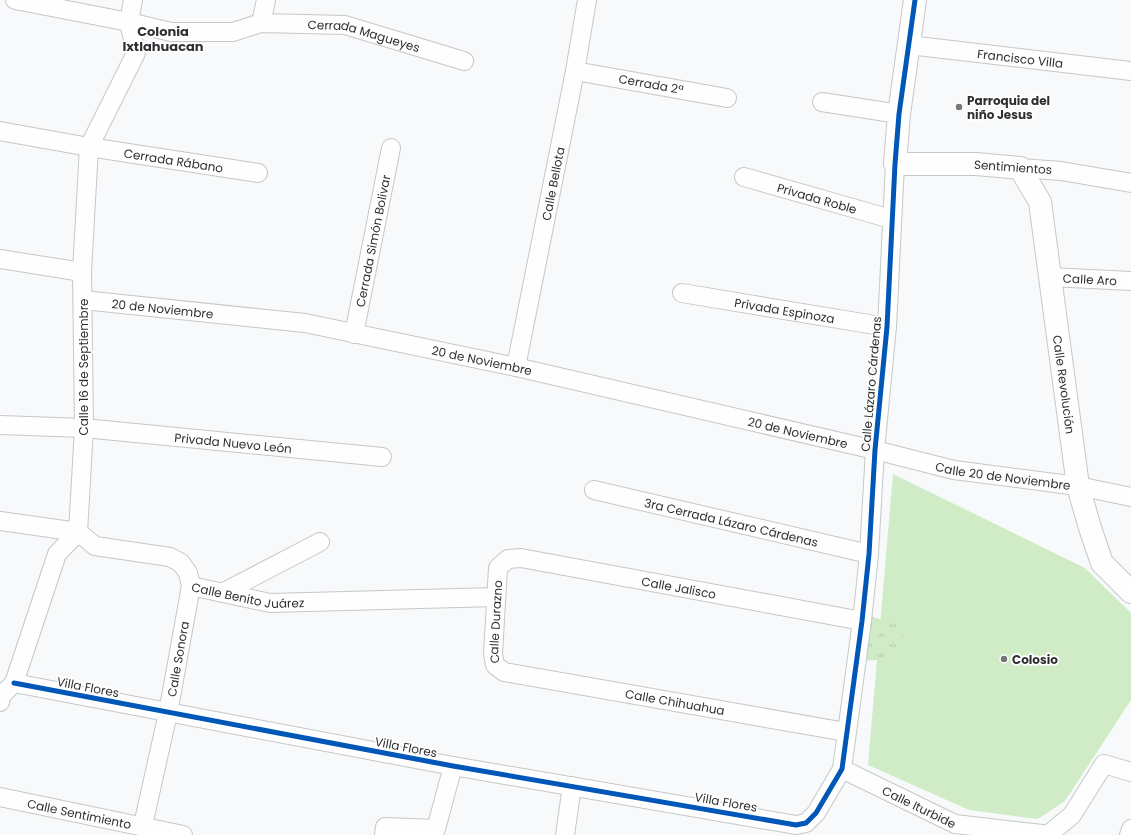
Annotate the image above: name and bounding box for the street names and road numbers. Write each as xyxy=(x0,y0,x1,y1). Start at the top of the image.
street label: Cerrada Magueyes xyxy=(307,16,422,56)
street label: Francisco Villa xyxy=(976,45,1064,71)
street label: Cerrada 2ª xyxy=(617,70,685,98)
street label: Cerrada Rábano xyxy=(123,144,225,176)
street label: Calle Bellota xyxy=(537,145,568,222)
street label: Sentimientos xyxy=(973,156,1053,178)
street label: Cerrada Simón Bolivar xyxy=(351,173,394,308)
street label: Privada Roble xyxy=(775,178,859,217)
street label: Calle Aro xyxy=(1062,269,1118,289)
street label: Privada Espinoza xyxy=(733,293,836,327)
street label: 20 de Noviembre xyxy=(111,295,214,322)
street label: Calle 16 de Septiembre xyxy=(75,298,92,436)
street label: Calle Lázaro Cárdenas xyxy=(857,316,885,452)
street label: Calle Revolución xyxy=(1049,334,1079,435)
street label: 20 de Noviembre xyxy=(430,341,534,379)
street label: 20 de Noviembre xyxy=(746,412,850,452)
street label: Privada Nuevo León xyxy=(174,428,293,457)
street label: Calle 20 de Noviembre xyxy=(934,457,1072,493)
street label: 3ra Cerrada Lázaro Cárdenas xyxy=(643,494,820,550)
street label: Calle Jalisco xyxy=(640,572,718,602)
street label: Calle Benito Juárez xyxy=(190,578,305,612)
street label: Calle Durazno xyxy=(484,579,506,665)
street label: Calle Sonora xyxy=(163,620,193,698)
street label: Villa Flores xyxy=(55,673,121,701)
street label: Calle Chihuahua xyxy=(624,685,726,719)
street label: Villa Flores xyxy=(373,733,439,761)
street label: Calle Iturbide xyxy=(880,781,959,832)
street label: Villa Flores xyxy=(693,788,759,816)
street label: Calle Sentimiento xyxy=(26,794,133,833)

